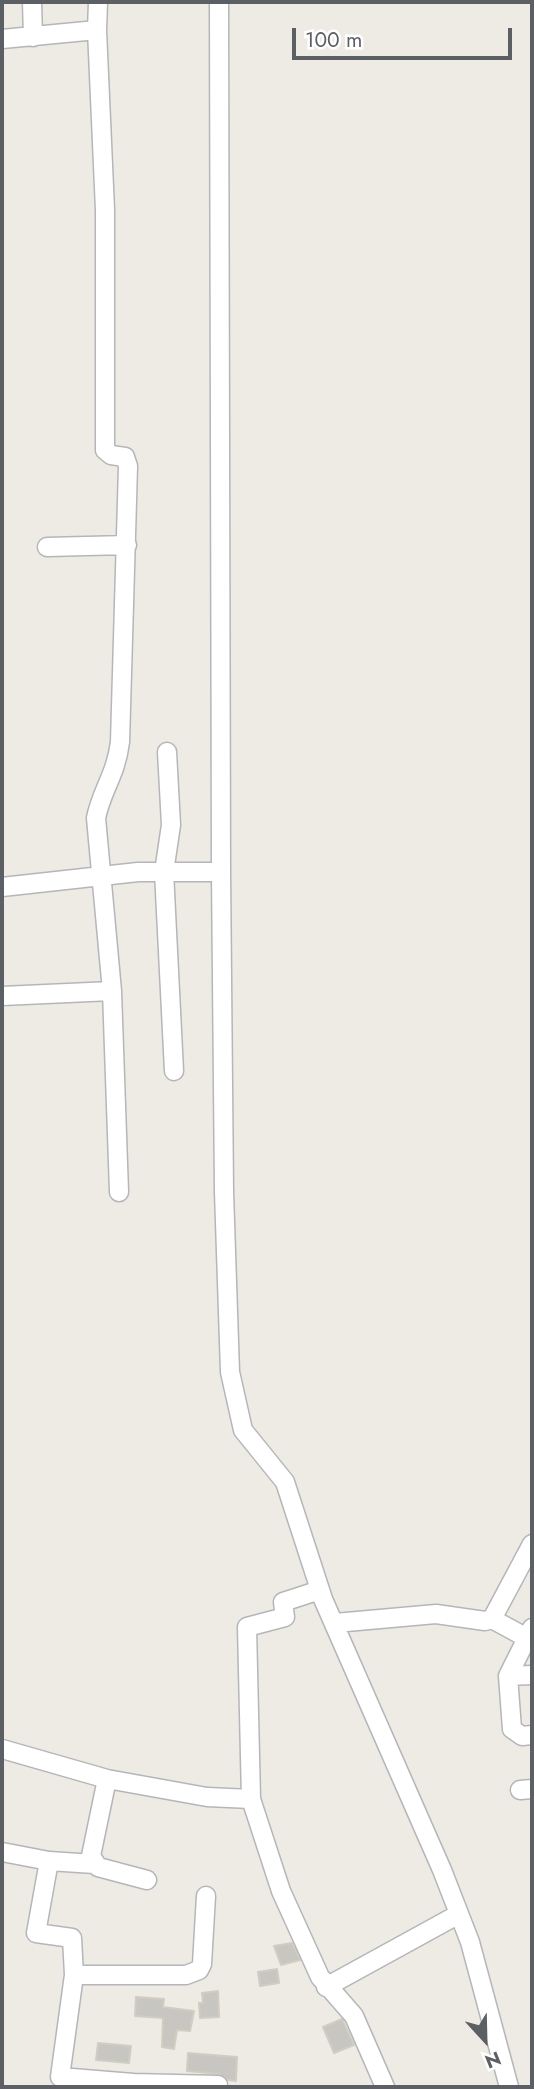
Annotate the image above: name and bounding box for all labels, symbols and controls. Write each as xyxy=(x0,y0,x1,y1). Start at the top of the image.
scale bar xyxy=(296,14,516,58)
text: 100 m xyxy=(305,25,362,55)
north arrow xyxy=(450,2005,520,2075)
text: N xyxy=(481,2045,505,2075)

